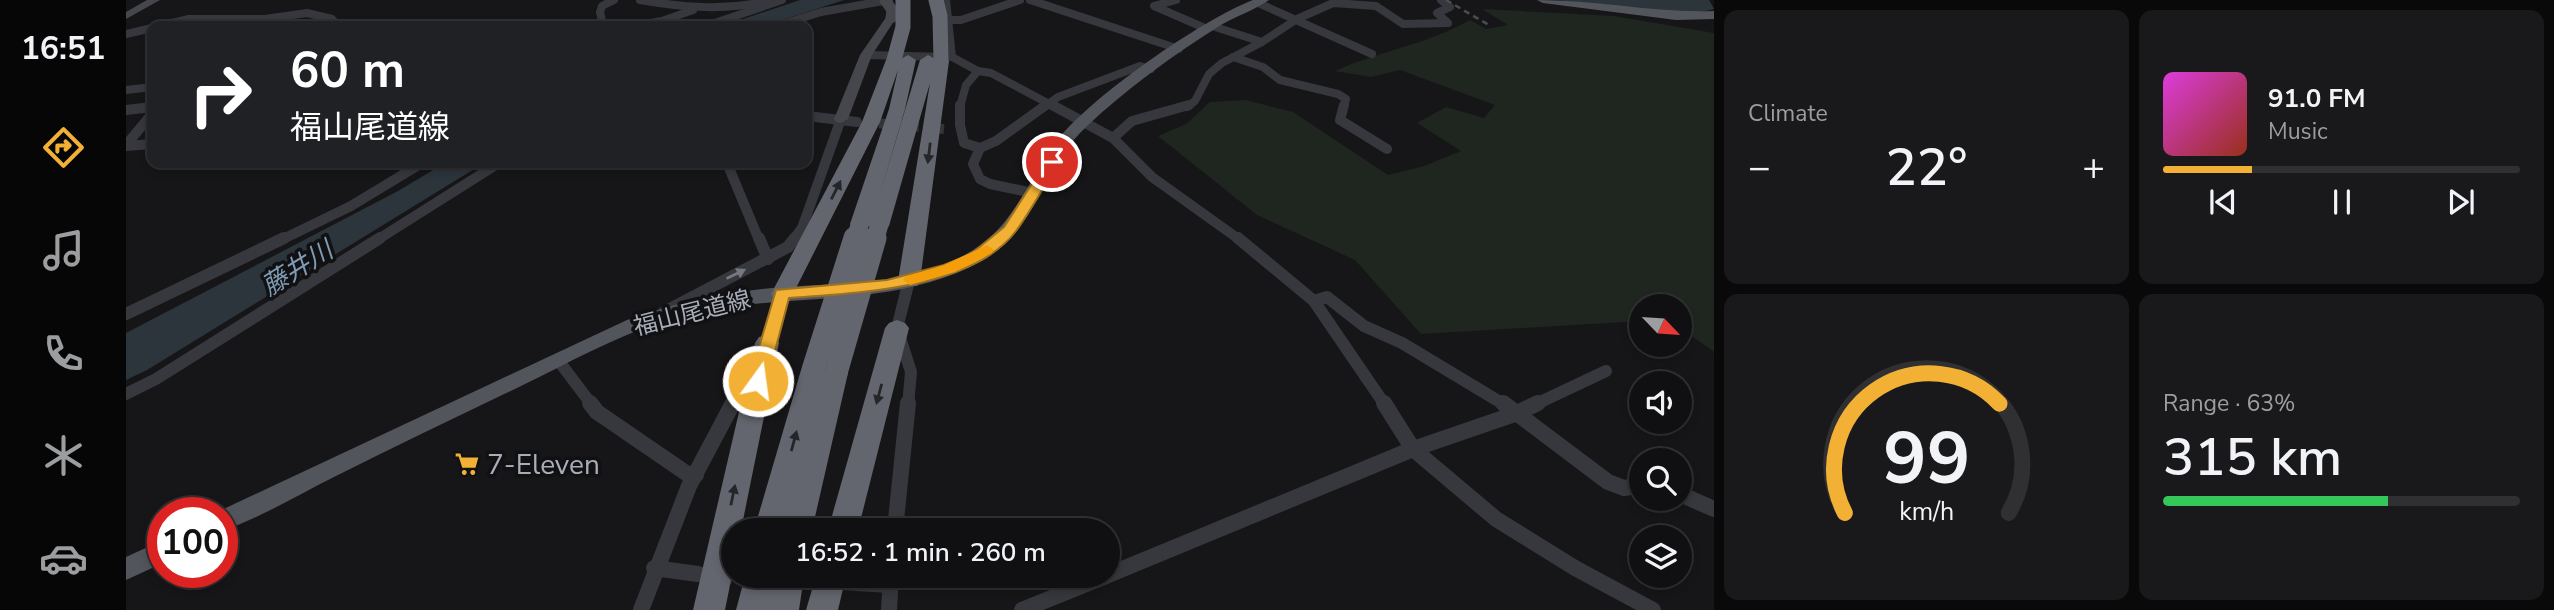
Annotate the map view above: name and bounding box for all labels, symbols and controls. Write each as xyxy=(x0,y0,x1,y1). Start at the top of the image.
text: 16:51 xyxy=(21,27,105,70)
text: 60 m xyxy=(290,37,405,104)
icon: right xyxy=(175,49,266,140)
text: 91.0 FM xyxy=(2268,81,2365,116)
text: Climate xyxy=(1748,98,1828,129)
text: 福山尾道線 xyxy=(290,106,450,149)
text: Music xyxy=(2268,116,2328,147)
icon: directions xyxy=(39,123,88,172)
pin xyxy=(1022,132,1082,192)
text: 22° xyxy=(1886,132,1967,203)
one-way arrow xyxy=(924,142,935,164)
text: − xyxy=(1748,142,1771,193)
text: + xyxy=(2082,142,2105,193)
icon: arrive xyxy=(1033,143,1071,181)
one-way arrow xyxy=(830,180,842,200)
icon: previous xyxy=(2204,183,2242,221)
icon: pause xyxy=(2323,183,2361,221)
icon: next xyxy=(2442,183,2480,221)
icon: music xyxy=(39,226,88,275)
water label: 藤井川 xyxy=(255,231,342,304)
one-way arrow xyxy=(726,268,746,280)
street label: 福山尾道線 xyxy=(630,283,754,343)
north arrow xyxy=(1629,294,1692,357)
map controls xyxy=(1629,294,1692,588)
icon: phone xyxy=(39,329,88,378)
position arrow xyxy=(721,344,795,418)
button: sound xyxy=(1629,371,1692,434)
one-way arrow xyxy=(874,383,884,404)
text: Range · 63% xyxy=(2163,388,2295,419)
text: 99 xyxy=(1883,409,1970,509)
text: 315 km xyxy=(2163,422,2342,493)
one-way arrow xyxy=(789,430,799,451)
icon: climate xyxy=(39,431,88,480)
place label: 7-Eleven xyxy=(487,446,600,484)
button: search xyxy=(1629,448,1692,511)
supermarket icon: 7-Eleven xyxy=(453,450,481,478)
one-way arrow xyxy=(727,484,738,506)
text: km/h xyxy=(1899,495,1954,529)
speed limit sign: 100 xyxy=(147,497,238,588)
button: layers xyxy=(1629,525,1692,588)
icon: car xyxy=(39,534,88,583)
text: 16:52 · 1 min · 260 m xyxy=(795,535,1046,570)

